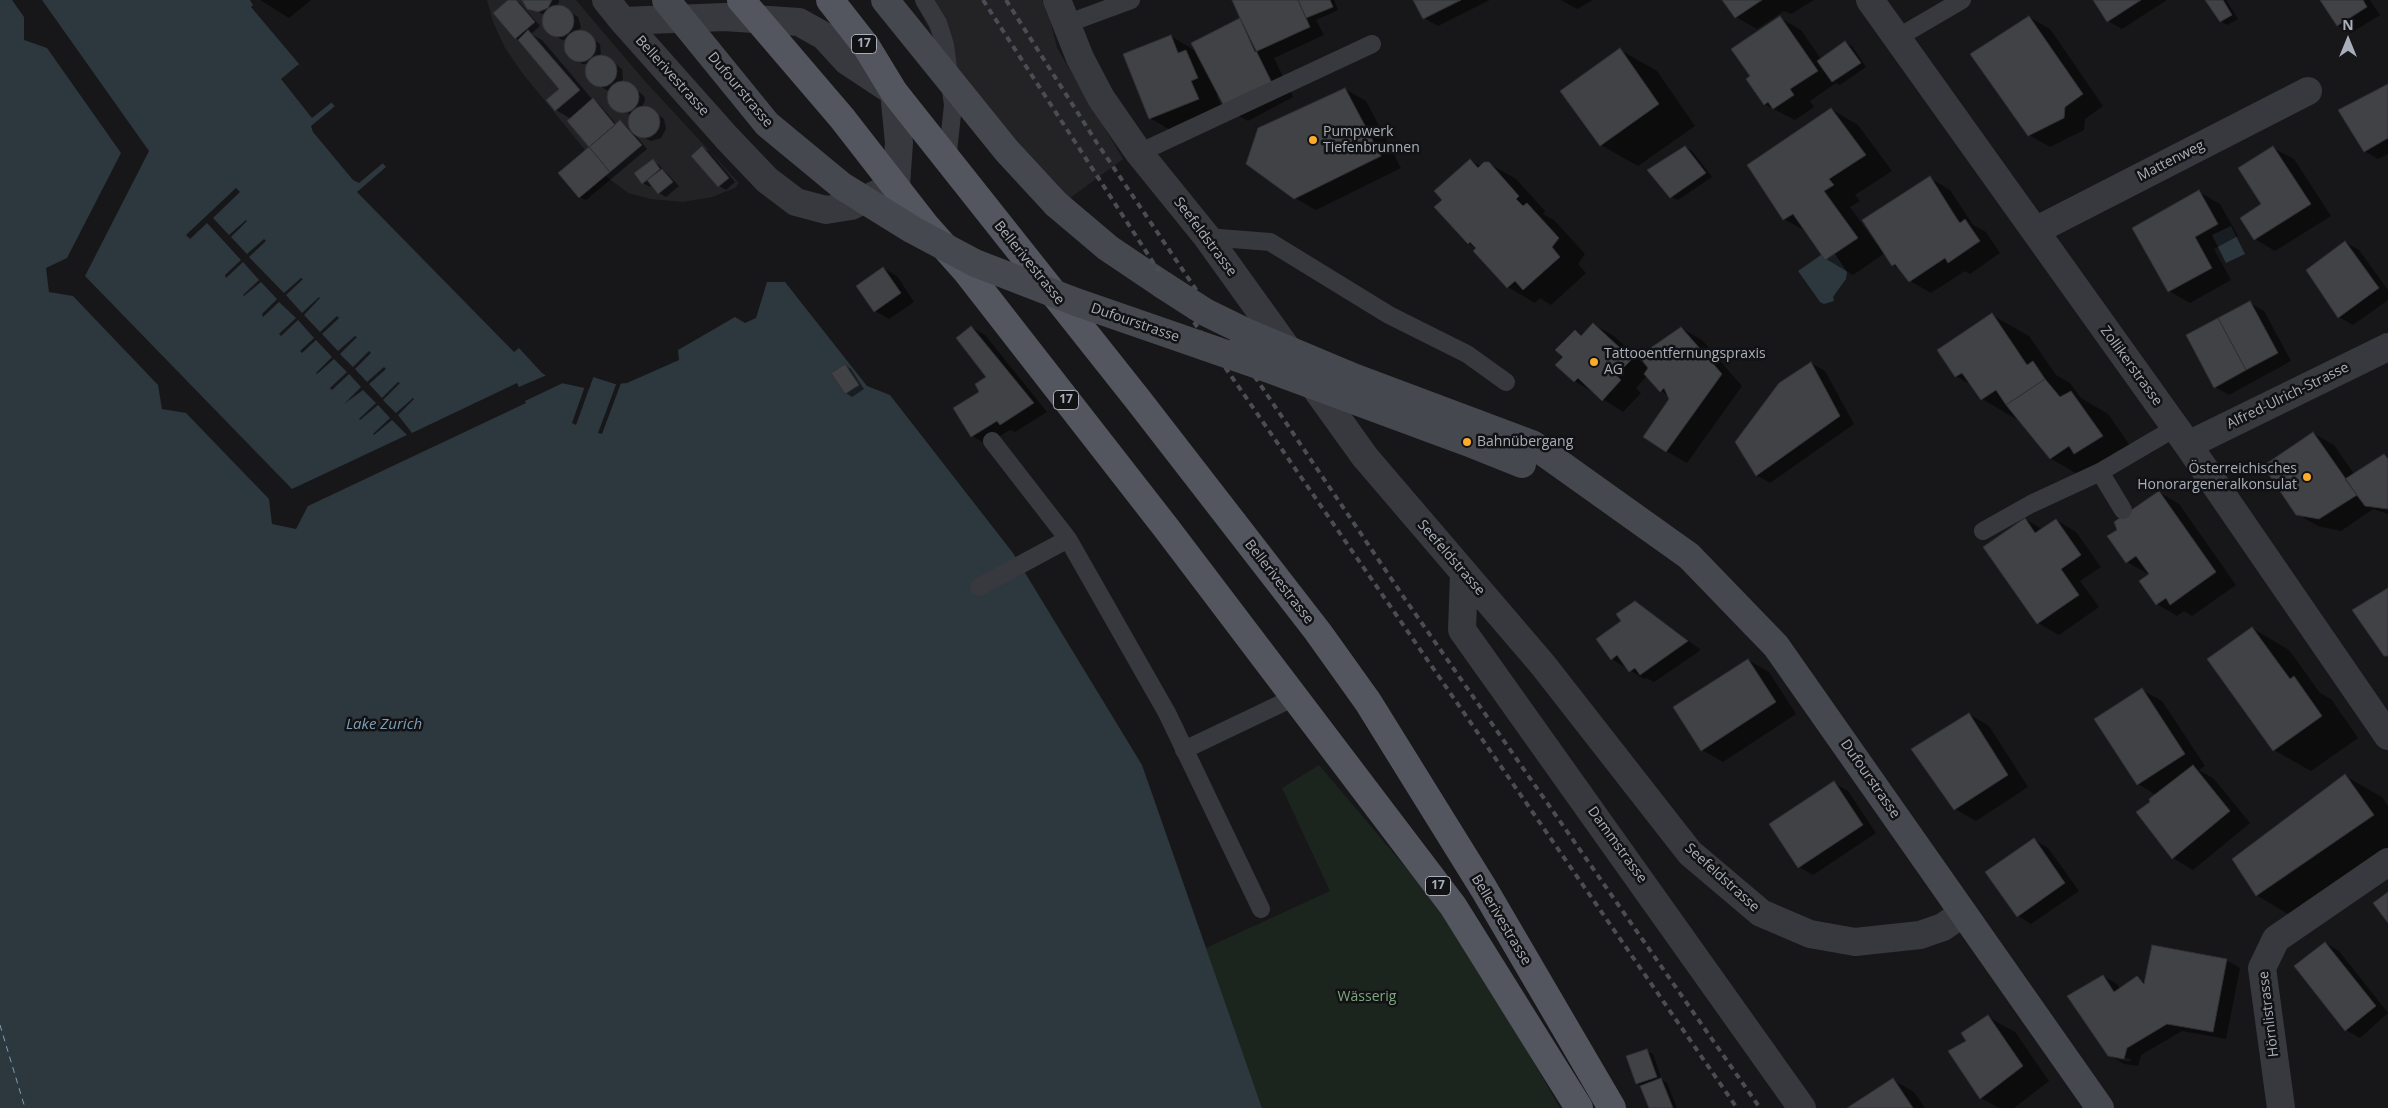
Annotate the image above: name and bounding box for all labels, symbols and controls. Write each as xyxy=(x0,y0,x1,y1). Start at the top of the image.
north arrow xyxy=(2323,15,2373,65)
text: N xyxy=(2342,15,2354,34)
street label: Bellerivestrasse xyxy=(632,32,712,120)
road number: 17 xyxy=(852,34,876,54)
street label: Dufourstrasse xyxy=(704,49,776,131)
place label: Pumpwerk Tiefenbrunnen xyxy=(1323,124,1420,156)
marker: Pumpwerk Tiefenbrunnen xyxy=(1307,134,1319,146)
street label: Mattenweg xyxy=(2135,137,2207,185)
street label: Seefeldstrasse xyxy=(1170,194,1240,280)
street label: Bellerivestrasse xyxy=(990,218,1068,308)
street label: Dufourstrasse xyxy=(1089,300,1181,346)
street label: Zollikerstrasse xyxy=(2096,323,2166,409)
place label: Tattooentfernungspraxis AG xyxy=(1604,346,1766,378)
marker: Tattooentfernungspraxis AG xyxy=(1588,356,1600,368)
street label: Alfred-Ulrich-Strasse xyxy=(2224,359,2352,433)
road number: 17 xyxy=(1054,390,1078,410)
place label: Bahnübergang xyxy=(1477,434,1573,450)
marker: Bahnübergang xyxy=(1461,436,1473,448)
place label: Österreichisches Honorargeneralkonsulat xyxy=(2137,461,2297,494)
marker: Österreichisches Honorargeneralkonsulat xyxy=(2301,471,2313,483)
street label: Seefeldstrasse xyxy=(1414,517,1488,599)
street label: Bellerivestrasse xyxy=(1241,537,1317,627)
water label: Lake Zurich xyxy=(346,716,422,734)
street label: Dufourstrasse xyxy=(1837,736,1903,822)
street label: Dammstrasse xyxy=(1584,804,1650,886)
street label: Seefeldstrasse xyxy=(1681,840,1763,916)
street label: Bellerivestrasse xyxy=(1467,872,1535,968)
road number: 17 xyxy=(1426,876,1450,896)
street label: Hörnlistrasse xyxy=(2255,970,2283,1058)
park label: Wässerig xyxy=(1338,989,1396,1005)

